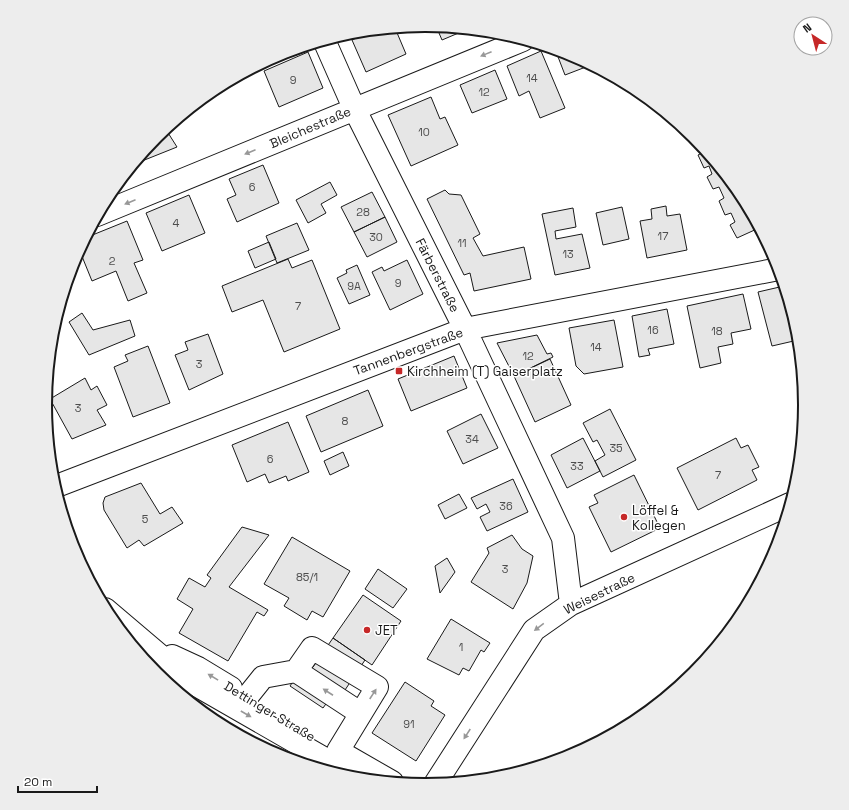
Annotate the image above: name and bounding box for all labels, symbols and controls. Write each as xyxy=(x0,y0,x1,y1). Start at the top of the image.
north arrow xyxy=(793,16,833,56)
text: N xyxy=(800,20,814,36)
one-way arrow xyxy=(480,52,492,58)
house number: 14 xyxy=(526,71,538,85)
house number: 9 xyxy=(290,73,297,87)
house number: 12 xyxy=(478,85,490,99)
street label: Bleichestraße xyxy=(267,103,353,152)
house number: 10 xyxy=(418,125,430,139)
one-way arrow xyxy=(244,149,255,155)
house number: 6 xyxy=(249,180,256,194)
one-way arrow xyxy=(123,199,135,205)
house number: 28 xyxy=(356,205,370,219)
house number: 4 xyxy=(173,216,180,230)
house number: 17 xyxy=(658,229,668,243)
house number: 30 xyxy=(369,230,383,244)
street label: Färberstraße xyxy=(412,235,463,315)
house number: 11 xyxy=(457,236,467,250)
house number: 13 xyxy=(562,247,574,261)
house number: 2 xyxy=(109,254,116,268)
house number: 9 xyxy=(395,276,402,290)
house number: 9A xyxy=(347,279,361,293)
house number: 7 xyxy=(295,299,301,313)
house number: 16 xyxy=(647,323,659,337)
street label: Tannenbergstraße xyxy=(351,324,465,379)
house number: 18 xyxy=(711,324,723,338)
house number: 14 xyxy=(590,340,602,354)
house number: 12 xyxy=(522,349,534,363)
house number: 3 xyxy=(196,357,203,371)
place label: Kirchheim (T) Gaiserplatz xyxy=(407,363,563,380)
marker: Kirchheim (T) Gaiserplatz xyxy=(394,366,404,376)
house number: 3 xyxy=(75,401,82,415)
house number: 8 xyxy=(342,414,349,428)
house number: 34 xyxy=(465,432,479,446)
house number: 35 xyxy=(609,441,623,455)
house number: 6 xyxy=(267,452,274,466)
house number: 33 xyxy=(570,459,584,473)
house number: 7 xyxy=(715,468,721,482)
house number: 36 xyxy=(499,499,513,513)
place label: Löffel & Kollegen xyxy=(632,502,686,534)
house number: 5 xyxy=(142,512,149,526)
marker: Löffel & Kollegen xyxy=(619,512,629,522)
house number: 3 xyxy=(502,562,509,576)
street label: Weisestraße xyxy=(561,569,638,618)
house number: 85/1 xyxy=(296,570,318,584)
place label: JET xyxy=(375,622,398,639)
one-way arrow xyxy=(534,623,544,631)
marker: JET xyxy=(362,625,372,635)
house number: 1 xyxy=(459,640,463,654)
one-way arrow xyxy=(208,673,218,681)
street label: Dettinger Straße xyxy=(221,677,319,745)
one-way arrow xyxy=(323,688,333,696)
one-way arrow xyxy=(369,689,377,699)
one-way arrow xyxy=(240,710,252,717)
house number: 91 xyxy=(403,717,415,731)
one-way arrow xyxy=(463,729,471,740)
scale bar xyxy=(18,768,97,794)
text: 20 m xyxy=(24,774,52,790)

